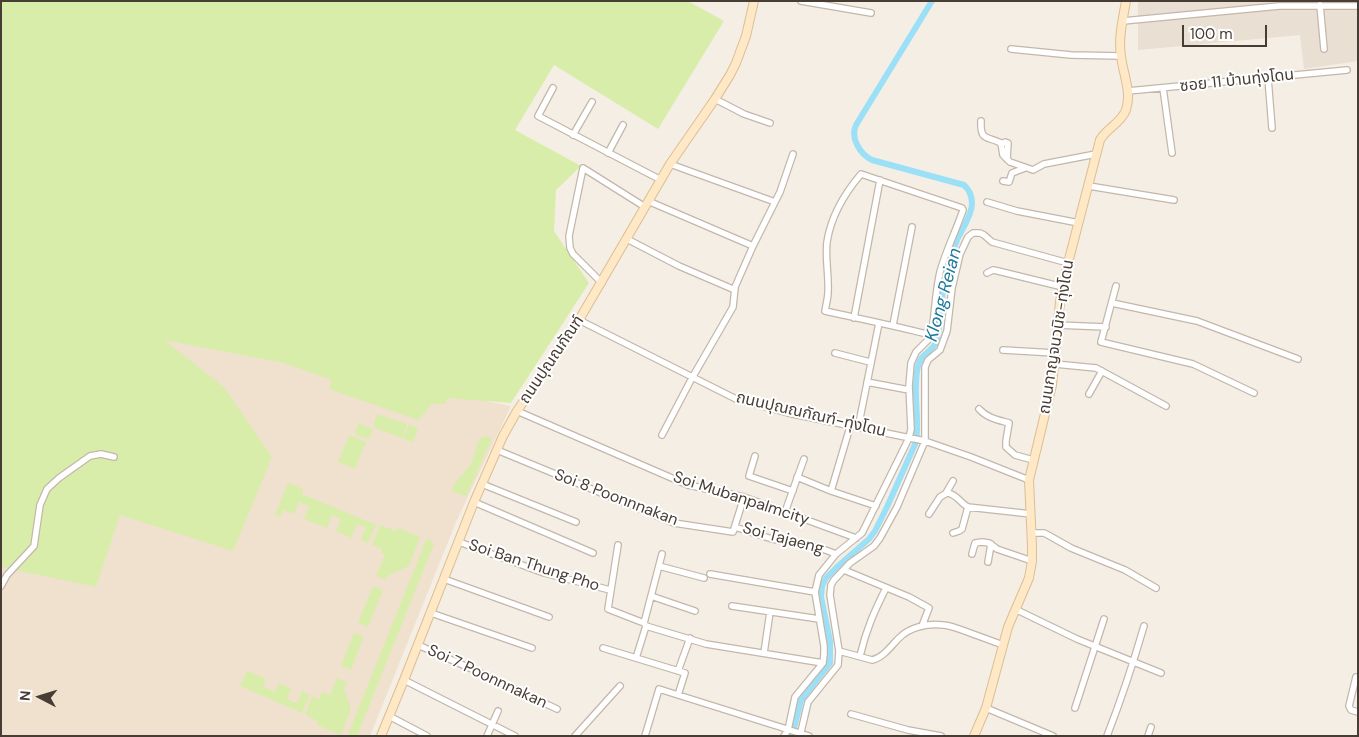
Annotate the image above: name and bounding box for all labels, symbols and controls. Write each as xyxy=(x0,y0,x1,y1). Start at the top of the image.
scale bar xyxy=(1184,15,1269,47)
text: 100 m xyxy=(1190,24,1233,44)
street label: ซอย 11 บ้านทุ่งโดน xyxy=(1179,65,1295,97)
water label: Klong Reian xyxy=(921,246,967,344)
street label: ถนนกาญจนวนิช-ทุ่งโดน xyxy=(1035,258,1079,416)
street label: ถนนปุณณกัณฑ์ xyxy=(515,312,589,408)
street label: ถนนปุณณกัณฑ์-ทุ่งโดน xyxy=(734,388,888,442)
street label: Soi 8 Poonnnakan xyxy=(552,466,680,530)
street label: Soi Mubanpalmcity xyxy=(670,468,812,530)
street label: Soi Tajaeng xyxy=(740,519,826,559)
street label: Soi Ban Thung Pho xyxy=(466,536,602,596)
street label: Soi 7 Poonnnakan xyxy=(424,641,550,713)
north arrow xyxy=(15,672,65,722)
text: N xyxy=(16,690,34,702)

